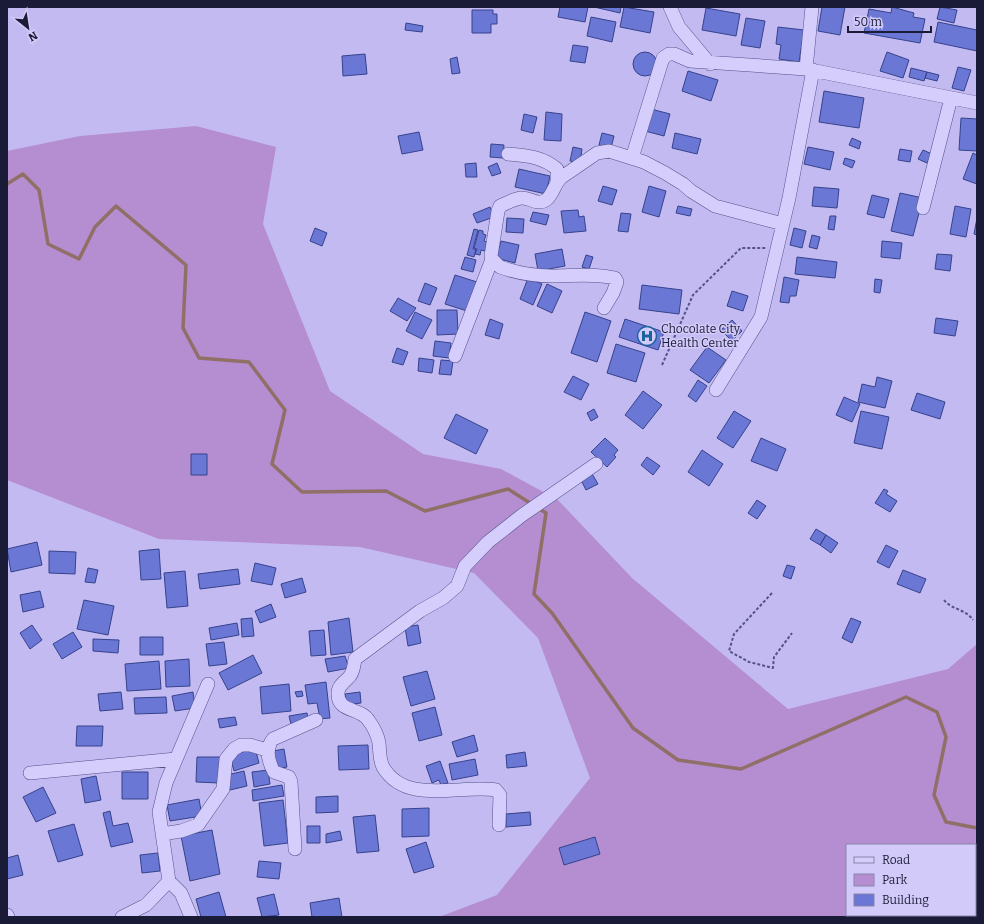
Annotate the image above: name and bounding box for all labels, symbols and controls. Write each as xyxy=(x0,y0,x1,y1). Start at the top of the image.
north arrow xyxy=(8,8,48,48)
scale bar xyxy=(848,8,931,34)
text: 50 m xyxy=(854,15,883,29)
text: N xyxy=(25,28,40,44)
place label: Chocolate City Health Center xyxy=(661,322,741,350)
hospital icon: Chocolate City Health Center xyxy=(636,325,658,347)
legend xyxy=(846,844,976,916)
text: Road xyxy=(882,853,910,867)
text: Park xyxy=(882,873,908,887)
text: Building xyxy=(882,893,929,907)

